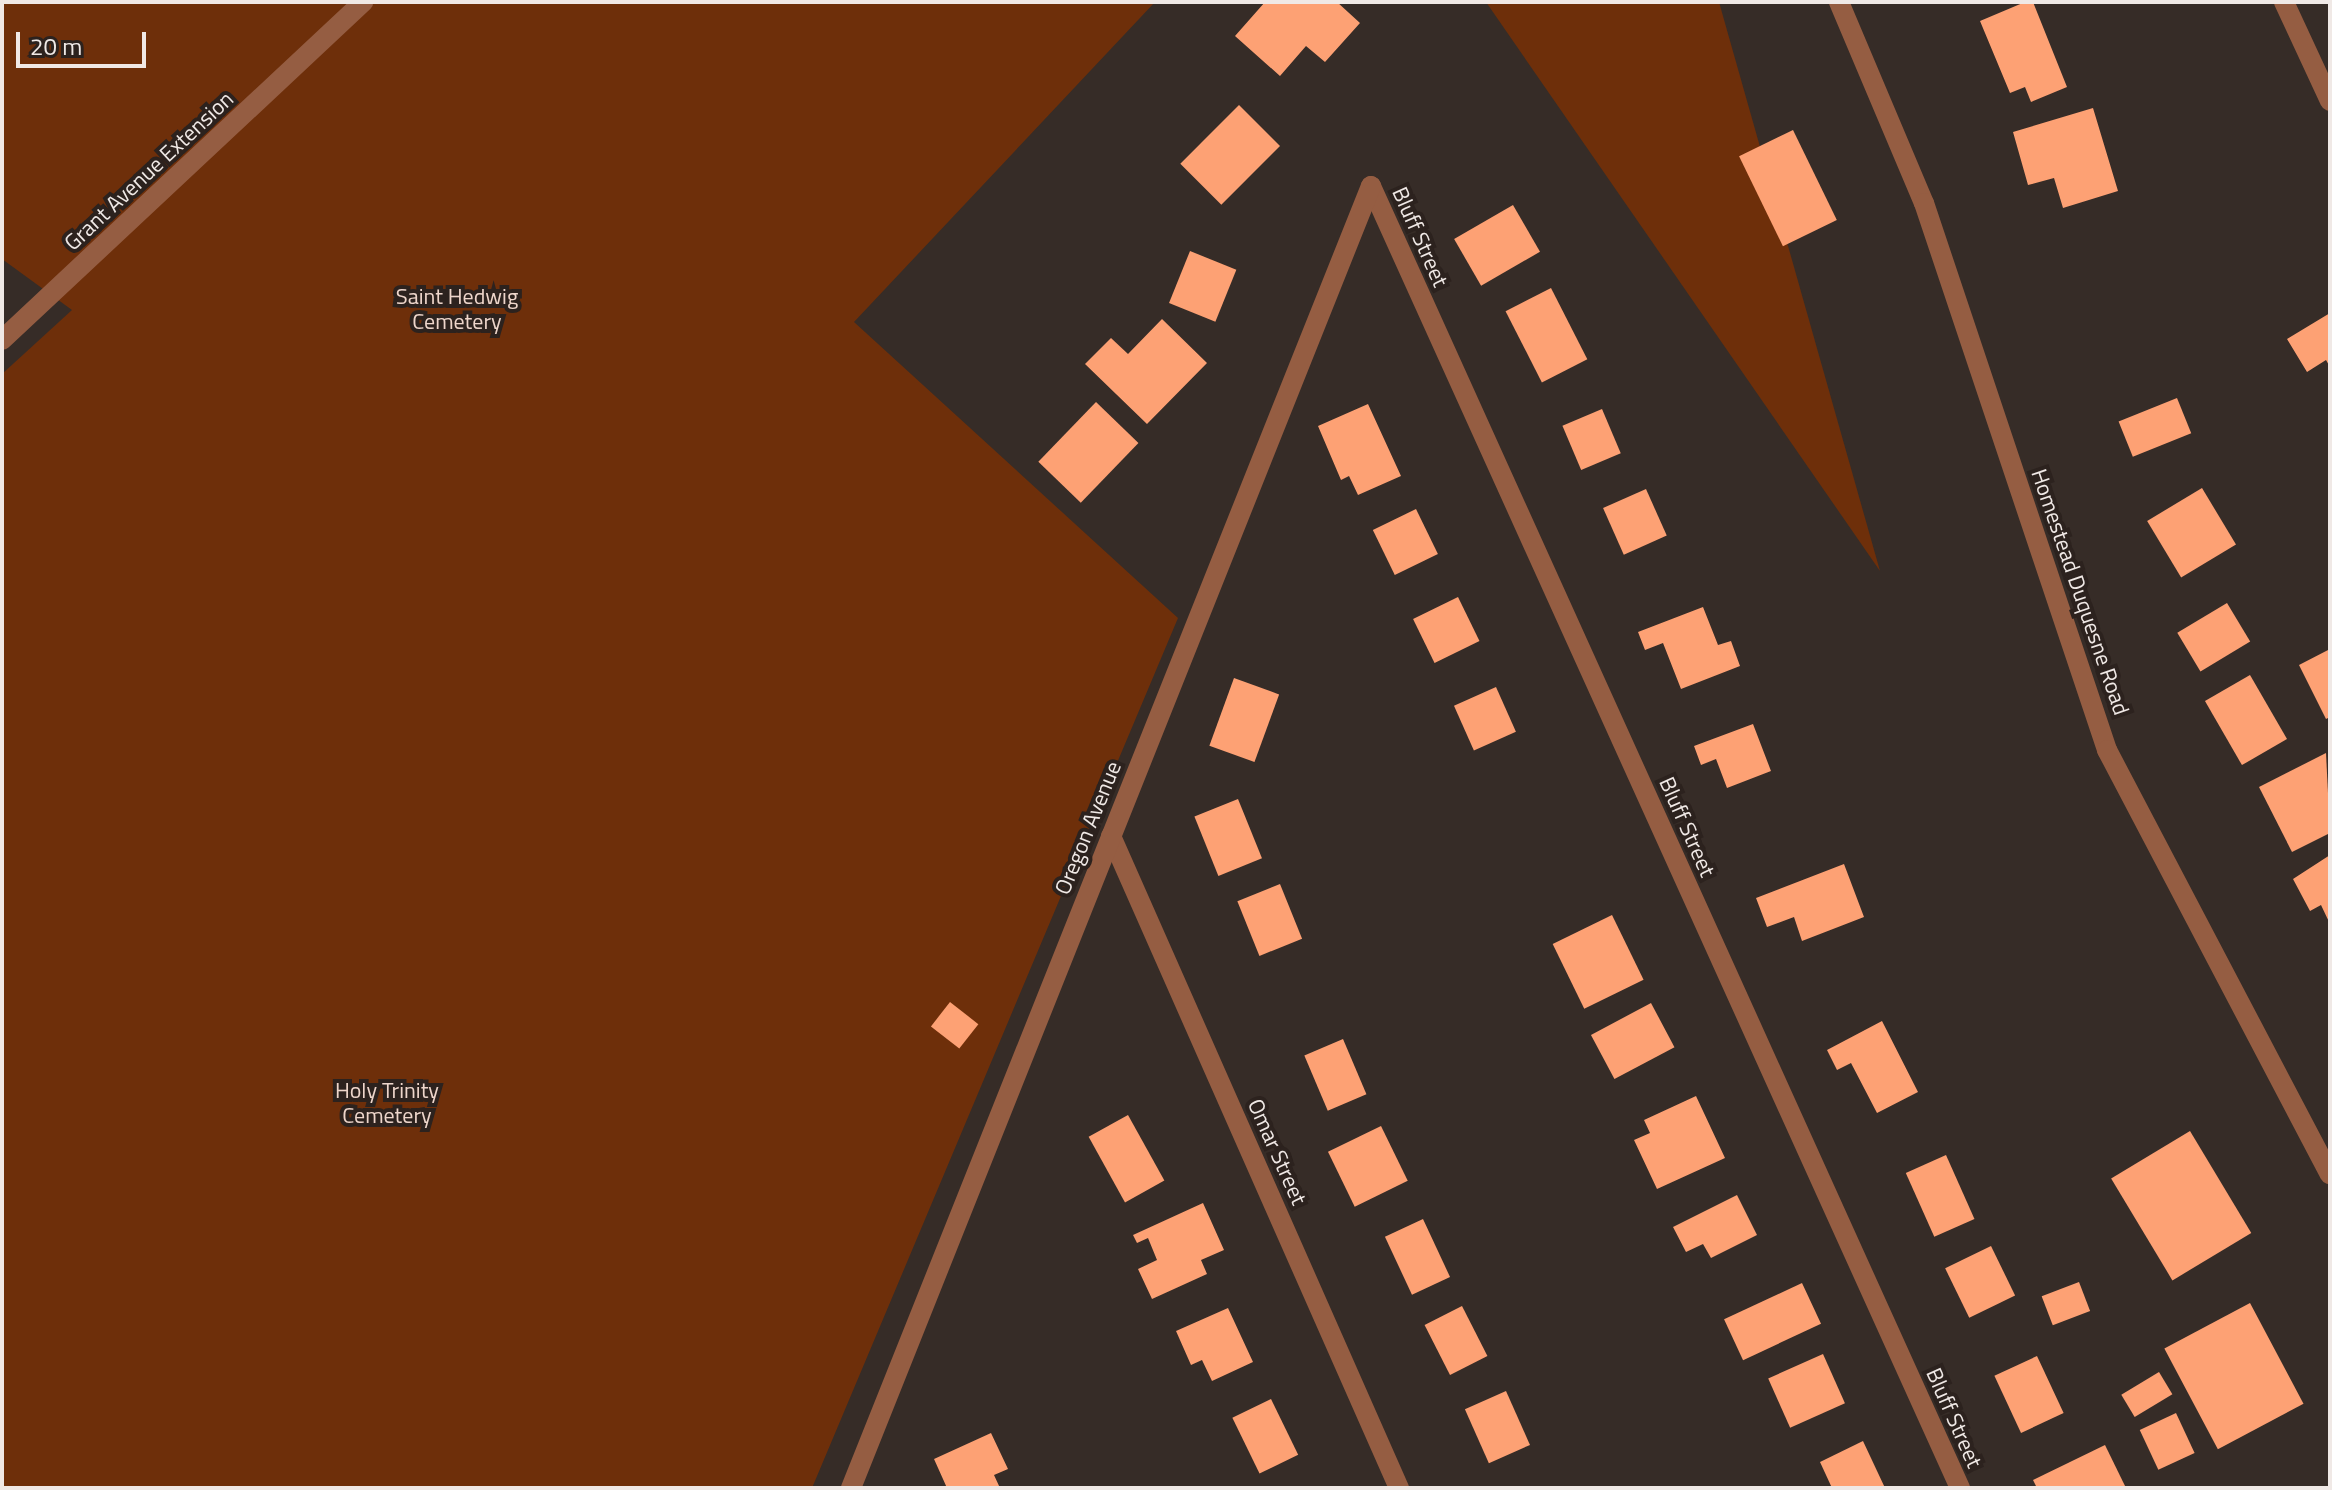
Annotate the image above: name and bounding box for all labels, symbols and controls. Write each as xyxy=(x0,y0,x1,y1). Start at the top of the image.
scale bar xyxy=(20,16,150,66)
text: 20 m xyxy=(30,28,82,64)
street label: Grant Avenue Extension xyxy=(59,86,239,256)
street label: Bluff Street xyxy=(1386,183,1454,291)
park label: Saint Hedwig Cemetery xyxy=(396,283,518,334)
street label: Homestead Duquesne Road xyxy=(2025,466,2135,718)
street label: Oregon Avenue xyxy=(1049,757,1127,899)
street label: Bluff Street xyxy=(1653,773,1721,881)
park label: Holy Trinity Cemetery xyxy=(335,1077,439,1128)
street label: Omar Street xyxy=(1242,1095,1312,1209)
street label: Bluff Street xyxy=(1920,1364,1988,1472)

